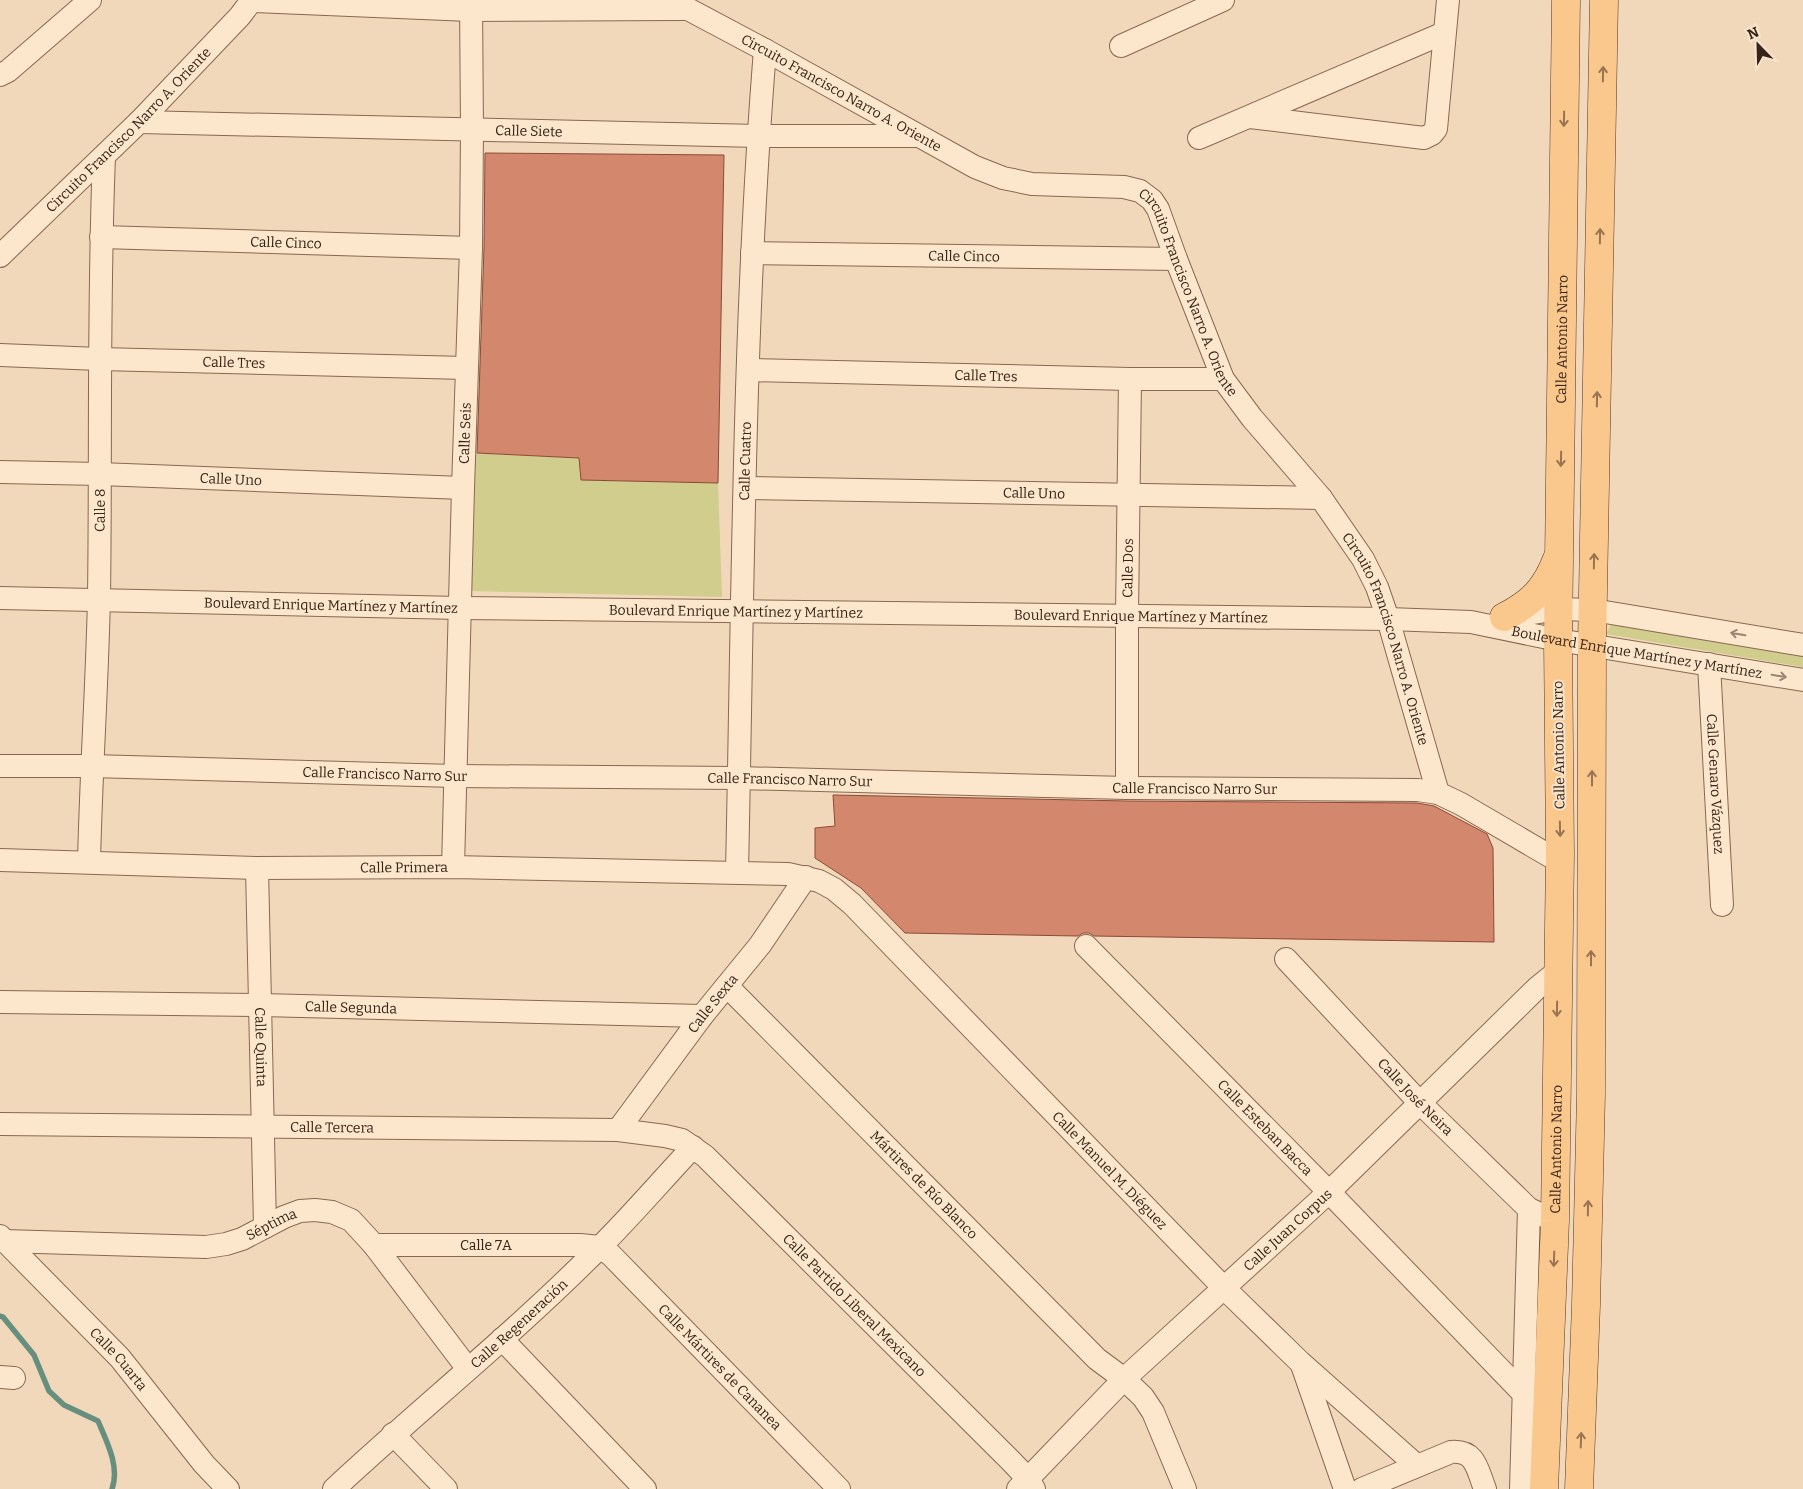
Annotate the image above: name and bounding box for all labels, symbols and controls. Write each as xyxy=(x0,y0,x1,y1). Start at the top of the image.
north arrow xyxy=(1733,20,1783,70)
text: N xyxy=(1745,23,1762,43)
street label: Circuito Francisco Narro A. Oriente xyxy=(738,30,945,155)
street label: Circuito Francisco Narro A. Oriente xyxy=(42,44,214,216)
one-way arrow xyxy=(1598,66,1608,82)
one-way arrow xyxy=(1559,110,1569,126)
street label: Calle Siete xyxy=(495,122,563,140)
street label: Circuito Francisco Narro A. Oriente xyxy=(1135,185,1241,400)
one-way arrow xyxy=(1595,228,1605,244)
street label: Calle Cinco xyxy=(250,233,322,252)
street label: Calle Cinco xyxy=(928,247,1000,265)
street label: Calle Antonio Narro xyxy=(1552,275,1571,404)
street label: Calle Tres xyxy=(202,353,266,372)
street label: Calle Tres xyxy=(954,366,1018,385)
one-way arrow xyxy=(1592,391,1602,407)
street label: Calle Seis xyxy=(455,402,474,464)
street label: Calle Cuatro xyxy=(736,421,755,501)
one-way arrow xyxy=(1556,451,1566,467)
street label: Calle Uno xyxy=(199,469,262,489)
street label: Calle Uno xyxy=(1003,484,1065,502)
street label: Calle 8 xyxy=(91,488,108,532)
street label: Circuito Francisco Narro A. Oriente xyxy=(1339,529,1432,747)
street label: Calle Dos xyxy=(1119,538,1136,598)
one-way arrow xyxy=(1589,553,1599,570)
street label: Boulevard Enrique Martínez y Martínez xyxy=(204,594,458,616)
street label: Boulevard Enrique Martínez y Martínez xyxy=(609,601,863,621)
street label: Boulevard Enrique Martínez y Martínez xyxy=(1014,606,1268,626)
street label: Boulevard Enrique Martínez y Martínez xyxy=(1510,622,1764,682)
one-way arrow xyxy=(1730,628,1746,638)
one-way arrow xyxy=(1771,671,1787,681)
street label: Calle Antonio Narro xyxy=(1549,681,1569,809)
street label: Calle Genaro Vázquez xyxy=(1703,713,1728,855)
street label: Calle Francisco Narro Sur xyxy=(302,763,467,785)
street label: Calle Francisco Narro Sur xyxy=(707,769,873,790)
one-way arrow xyxy=(1587,770,1597,786)
street label: Calle Francisco Narro Sur xyxy=(1112,779,1277,798)
one-way arrow xyxy=(1555,820,1565,837)
street label: Calle Primera xyxy=(360,859,448,876)
one-way arrow xyxy=(1586,950,1596,966)
street label: Calle Sexta xyxy=(684,970,741,1036)
street label: Calle Segunda xyxy=(305,998,398,1017)
one-way arrow xyxy=(1552,1000,1562,1017)
street label: Calle Quinta xyxy=(252,1007,270,1087)
street label: Calle José Neira xyxy=(1374,1055,1457,1139)
street label: Calle Esteban Bacca xyxy=(1214,1076,1316,1179)
street label: Calle Antonio Narro xyxy=(1547,1085,1565,1214)
street label: Calle Manuel M. Diéguez xyxy=(1049,1108,1171,1233)
street label: Calle Tercera xyxy=(290,1118,374,1136)
street label: Mártires de Río Blanco xyxy=(867,1127,981,1242)
street label: Calle Juan Corpus xyxy=(1240,1185,1335,1275)
one-way arrow xyxy=(1584,1200,1593,1216)
street label: Séptima xyxy=(243,1204,299,1244)
street label: Calle Partido Liberal Mexicano xyxy=(779,1230,930,1380)
street label: Calle 7A xyxy=(460,1237,512,1254)
one-way arrow xyxy=(1549,1250,1558,1266)
street label: Calle Regeneración xyxy=(467,1275,571,1372)
street label: Calle Mártires de Cananea xyxy=(655,1300,786,1434)
street label: Calle Cuarta xyxy=(86,1324,151,1394)
one-way arrow xyxy=(1576,1433,1586,1449)

